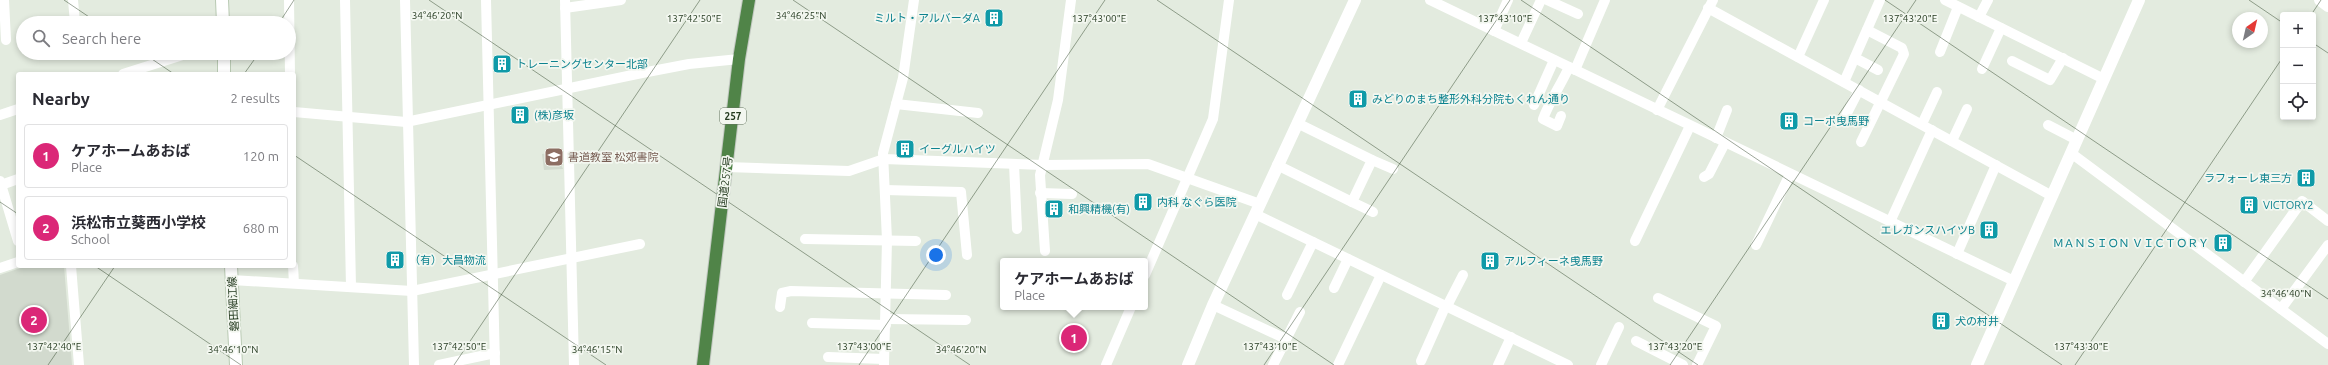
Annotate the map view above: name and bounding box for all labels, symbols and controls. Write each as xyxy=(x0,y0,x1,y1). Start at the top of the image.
building icon: ミルト・アルバーダA xyxy=(983,7,1005,29)
text: 34°46'20"N xyxy=(412,10,462,21)
text: 34°46'25"N xyxy=(776,10,826,21)
place label: ミルト・アルバーダA xyxy=(874,12,981,24)
north arrow xyxy=(2232,12,2268,48)
map controls xyxy=(2280,12,2316,120)
button: + xyxy=(2280,12,2316,48)
text: 137°42'50"E xyxy=(667,13,722,24)
text: 137°43'00"E xyxy=(1072,13,1127,24)
text: 137°43'10"E xyxy=(1478,13,1533,24)
text: 137°43'20"E xyxy=(1883,13,1938,24)
search box xyxy=(16,16,296,60)
icon: search xyxy=(30,27,52,49)
text: Search here xyxy=(62,30,141,47)
button: − xyxy=(2280,48,2316,84)
building icon: トレーニングセンター北部 xyxy=(491,53,513,75)
place label: トレーニングセンター北部 xyxy=(516,58,648,70)
button: locate xyxy=(2280,84,2316,120)
building icon: みどりのまち整形外科分院もくれん通り xyxy=(1347,88,1369,110)
text: Nearby xyxy=(32,89,90,108)
text: 2 results xyxy=(230,91,280,105)
place label: みどりのまち整形外科分院もくれん通り xyxy=(1372,93,1570,105)
building icon: (株)彦坂 xyxy=(509,104,531,126)
road number: 257 xyxy=(720,108,746,124)
place label: (株)彦坂 xyxy=(534,109,574,122)
building icon: コーポ曳馬野 xyxy=(1778,110,1800,132)
place label: コーポ曳馬野 xyxy=(1803,115,1869,127)
building icon: イーグルハイツ xyxy=(894,138,916,160)
text: ケアホームあおば xyxy=(71,142,191,159)
place label: イーグルハイツ xyxy=(919,143,996,155)
school or university icon: 書道教室 松郊書院 xyxy=(543,146,565,168)
text: 1 xyxy=(42,149,50,163)
text: 120 m xyxy=(243,149,279,163)
place label: 書道教室 松郊書院 xyxy=(568,151,659,163)
street label: 国道257号 xyxy=(716,156,734,208)
text: Place xyxy=(71,160,102,174)
building icon: ラフォーレ東三方 xyxy=(2295,167,2317,189)
place label: ラフォーレ東三方 xyxy=(2204,172,2292,184)
building icon: 内科 なぐら医院 xyxy=(1132,191,1154,213)
building icon: VICTORY2 xyxy=(2238,194,2260,216)
place label: 内科 なぐら医院 xyxy=(1157,196,1237,208)
building icon: 和興精機(有) xyxy=(1043,198,1065,220)
place label: VICTORY2 xyxy=(2263,199,2314,211)
place label: 和興精機(有) xyxy=(1068,203,1130,216)
text: 浜松市立葵西小学校 xyxy=(71,214,206,231)
building icon: エレガンスハイツB xyxy=(1978,219,2000,241)
text: 2 xyxy=(42,221,50,235)
text: 680 m xyxy=(243,221,279,235)
place label: エレガンスハイツB xyxy=(1880,224,1975,236)
text: School xyxy=(71,232,110,246)
building icon: ＭＡＮＳＩＯＮ ＶＩＣＴＯＲＹ xyxy=(2212,232,2234,254)
place label: ＭＡＮＳＩＯＮ ＶＩＣＴＯＲＹ xyxy=(2052,237,2209,249)
your location xyxy=(926,245,946,265)
building icon: （有）大昌物流 xyxy=(384,249,406,271)
building icon: アルフィーネ曵馬野 xyxy=(1479,250,1501,272)
place label: （有）大昌物流 xyxy=(409,254,486,266)
place label: アルフィーネ曵馬野 xyxy=(1504,255,1603,267)
popup xyxy=(1000,258,1148,310)
text: ケアホームあおば xyxy=(1014,270,1134,287)
street label: 磐田細江線 xyxy=(226,276,240,332)
text: Place xyxy=(1014,288,1045,302)
text: 34°46'40"N xyxy=(2261,288,2311,299)
pin: 2 xyxy=(21,305,47,335)
building icon: 犬の村井 xyxy=(1930,310,1952,332)
place label: 犬の村井 xyxy=(1955,315,1999,327)
pin: 1 xyxy=(1061,323,1087,353)
text: 137°42'40"E xyxy=(27,341,82,352)
text: 137°42'50"E xyxy=(432,341,487,352)
text: 137°43'00"E xyxy=(837,341,892,352)
text: 137°43'10"E xyxy=(1243,341,1298,352)
text: 137°43'20"E xyxy=(1648,341,1703,352)
text: 137°43'30"E xyxy=(2054,341,2109,352)
text: 34°46'10"N xyxy=(208,344,258,355)
text: 34°46'15"N xyxy=(572,344,622,355)
text: 34°46'20"N xyxy=(936,344,986,355)

